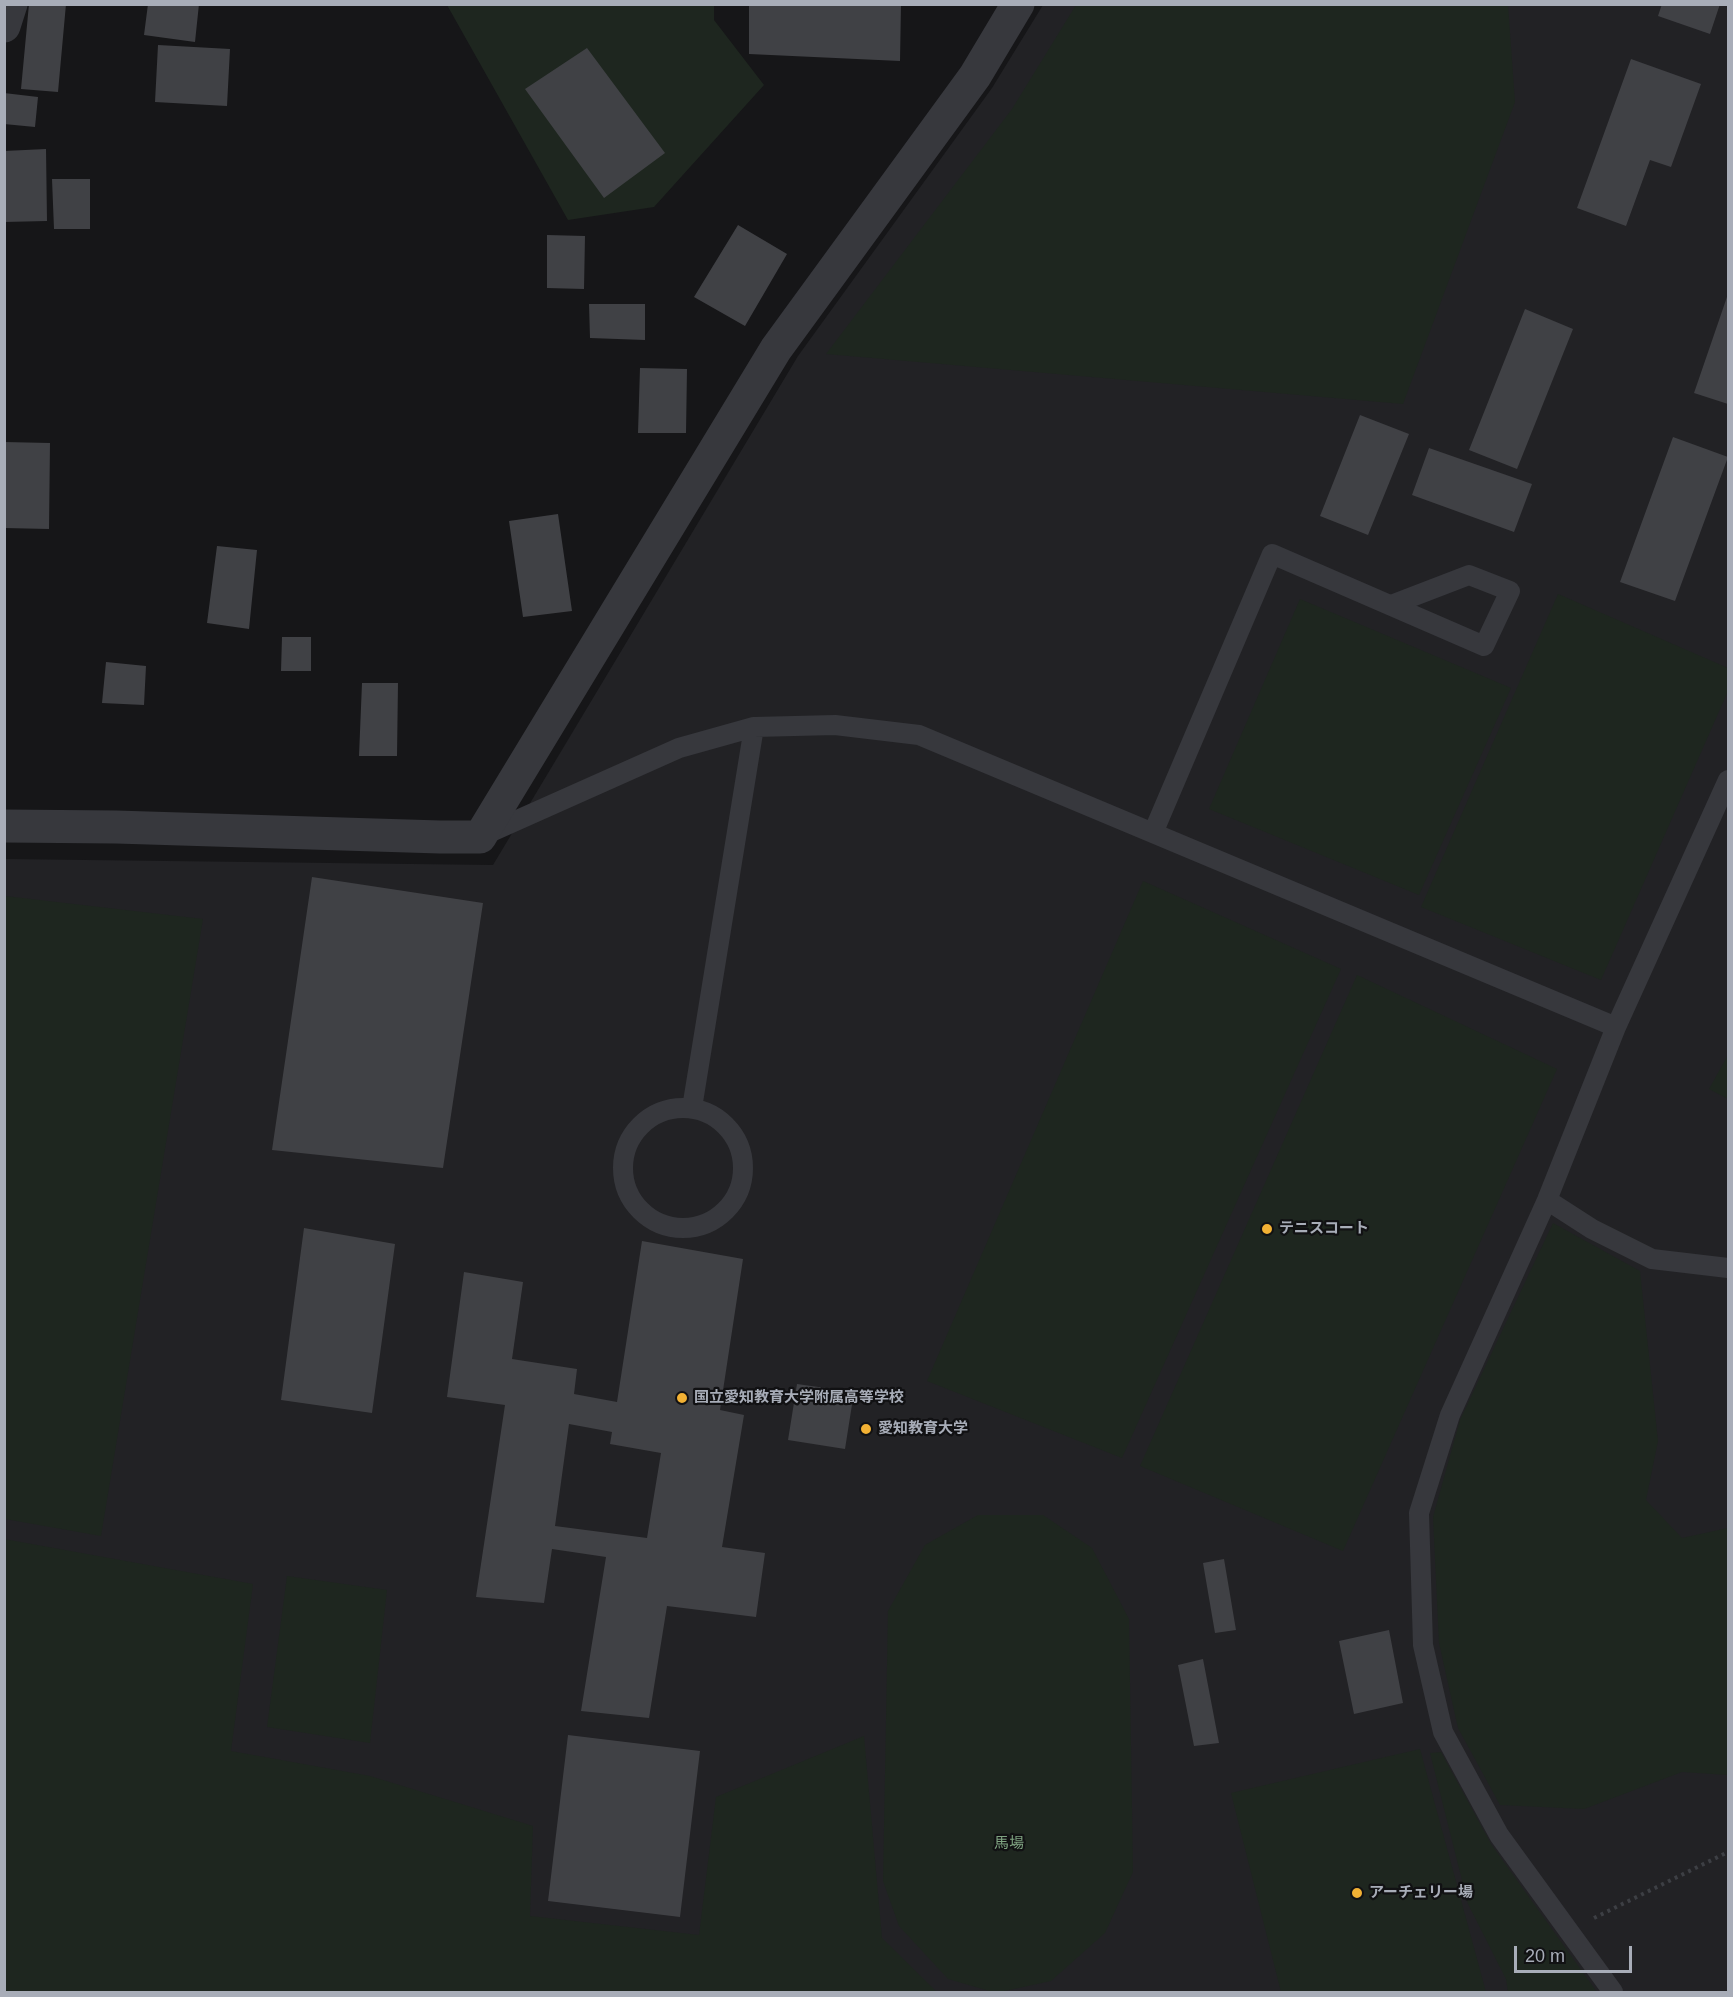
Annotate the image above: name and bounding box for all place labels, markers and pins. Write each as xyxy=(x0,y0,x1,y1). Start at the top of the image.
place label: テニスコート xyxy=(1279,1220,1369,1238)
marker: テニスコート xyxy=(1260,1222,1274,1236)
place label: 国立愛知教育大学附属高等学校 xyxy=(694,1389,904,1407)
marker: 国立愛知教育大学附属高等学校 xyxy=(675,1391,689,1405)
place label: 愛知教育大学 xyxy=(878,1420,968,1438)
marker: 愛知教育大学 xyxy=(859,1422,873,1436)
place label: アーチェリー場 xyxy=(1369,1884,1473,1902)
marker: アーチェリー場 xyxy=(1350,1886,1364,1900)

